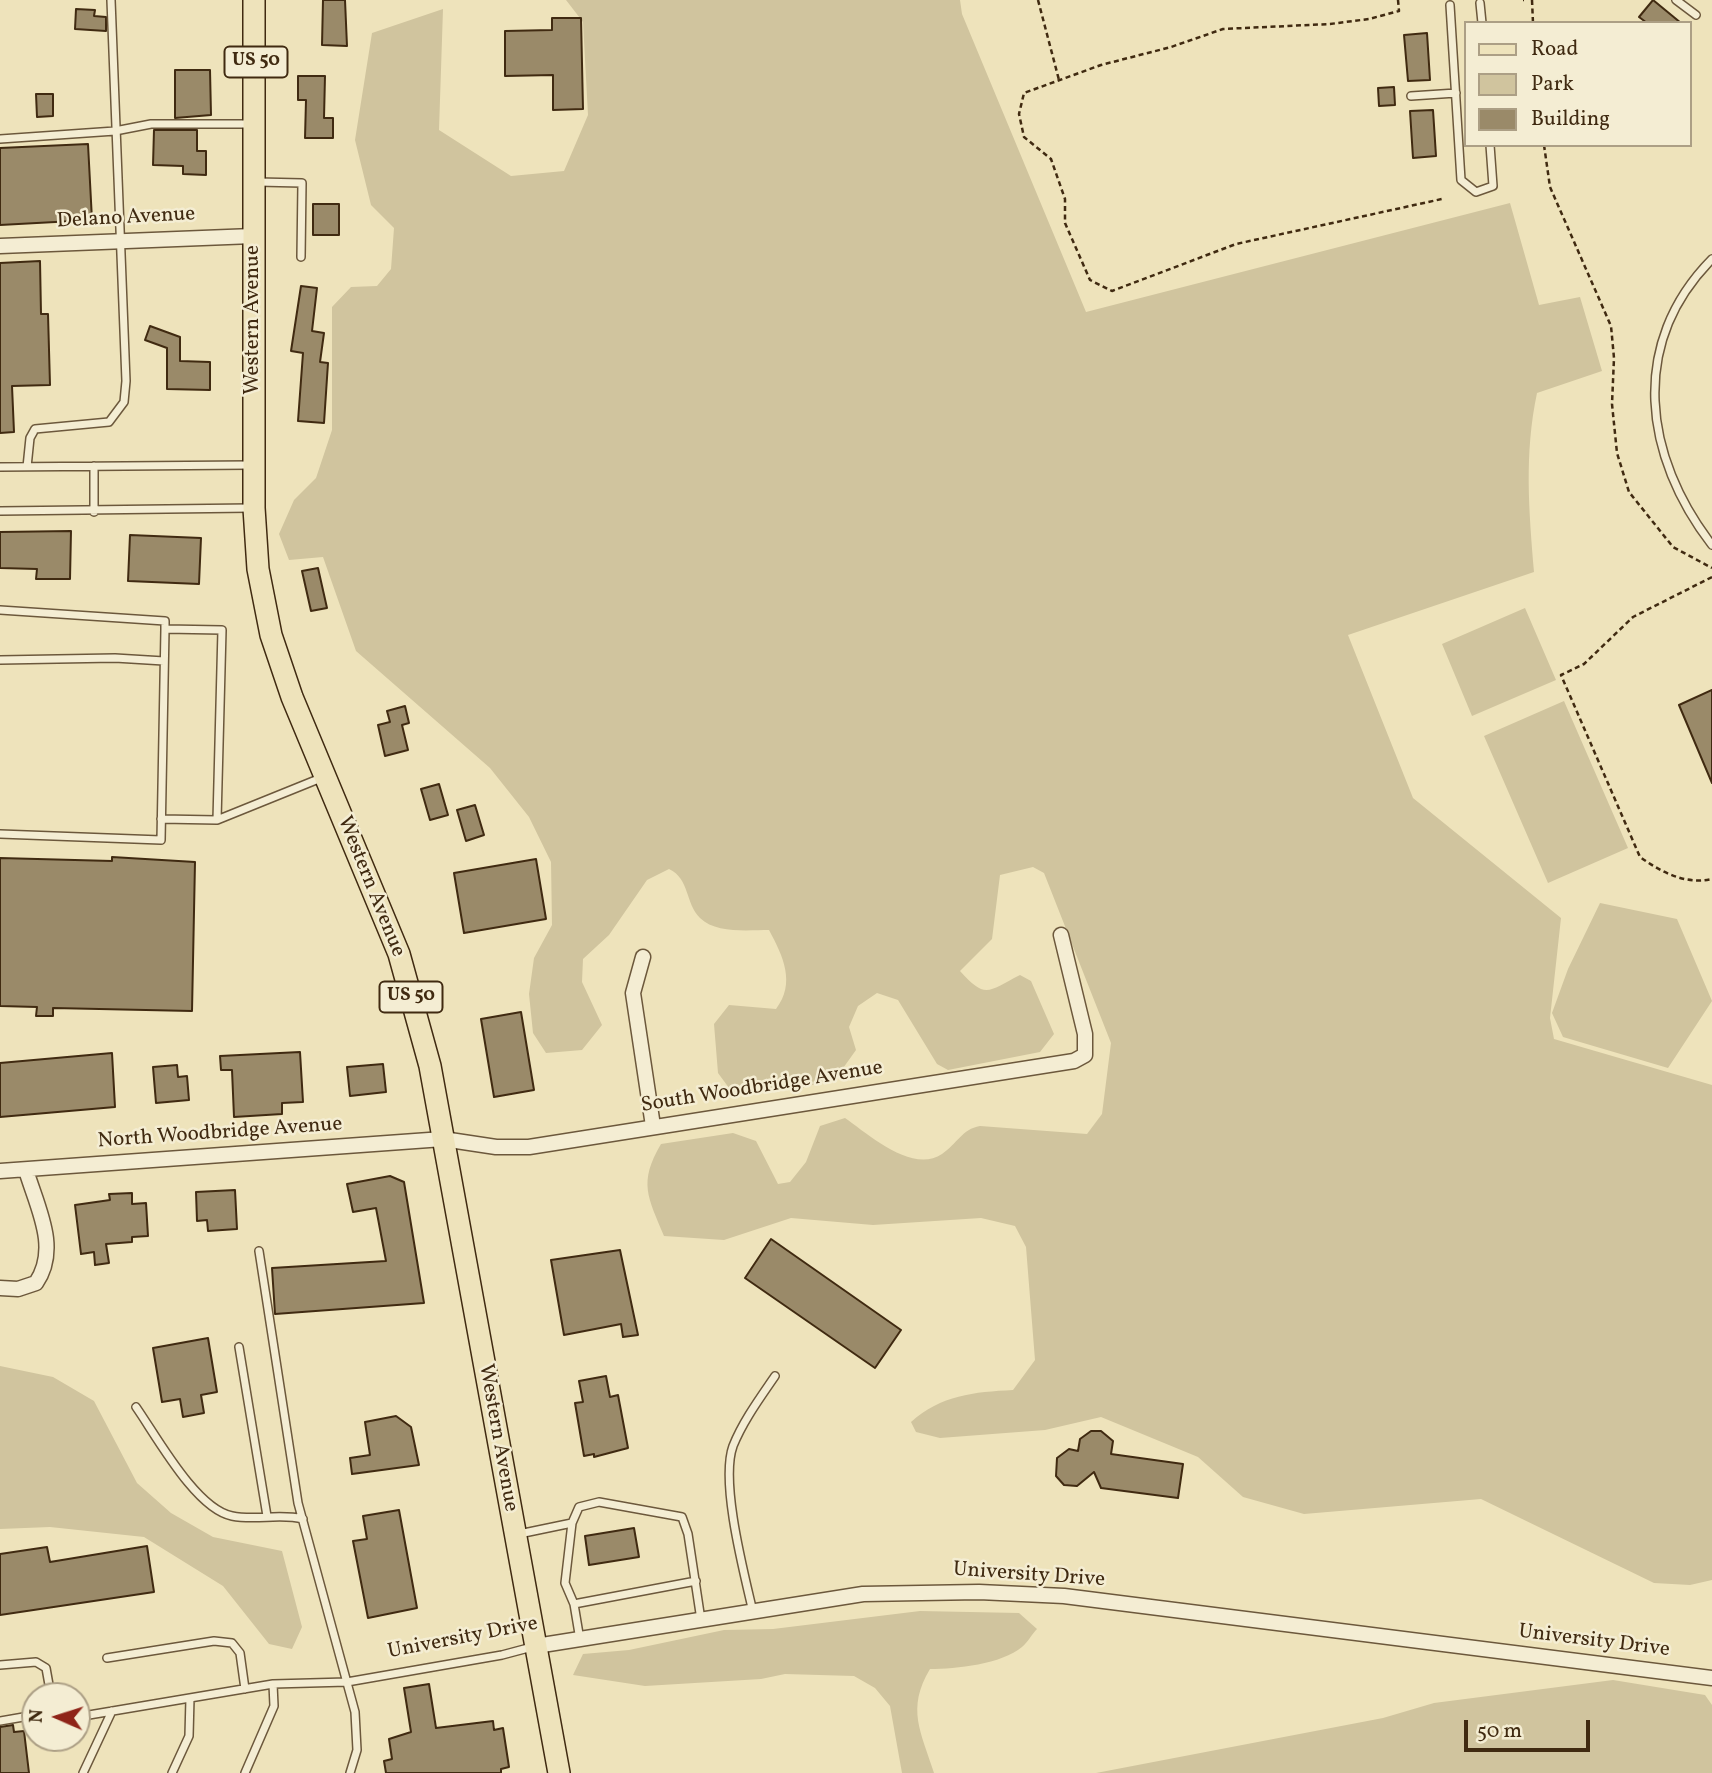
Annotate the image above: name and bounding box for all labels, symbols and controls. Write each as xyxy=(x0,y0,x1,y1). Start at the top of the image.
legend xyxy=(1464,21,1691,147)
text: Road xyxy=(1531,35,1578,64)
road number: US 50 xyxy=(224,46,288,78)
text: Park xyxy=(1531,70,1574,99)
text: Building xyxy=(1531,105,1610,134)
street label: Delano Avenue xyxy=(56,203,196,235)
street label: Western Avenue xyxy=(241,245,267,395)
street label: Western Avenue xyxy=(330,813,410,961)
road number: US 50 xyxy=(380,981,442,1012)
street label: South Woodbridge Avenue xyxy=(639,1056,885,1120)
street label: North Woodbridge Avenue xyxy=(97,1113,343,1155)
street label: Western Avenue xyxy=(472,1362,522,1514)
street label: University Drive xyxy=(952,1558,1106,1594)
street label: University Drive xyxy=(386,1612,540,1666)
street label: University Drive xyxy=(1517,1620,1671,1664)
north arrow xyxy=(21,1682,91,1752)
scale bar xyxy=(1467,1706,1593,1750)
text: N xyxy=(24,1708,50,1724)
text: 50 m xyxy=(1477,1717,1522,1746)

